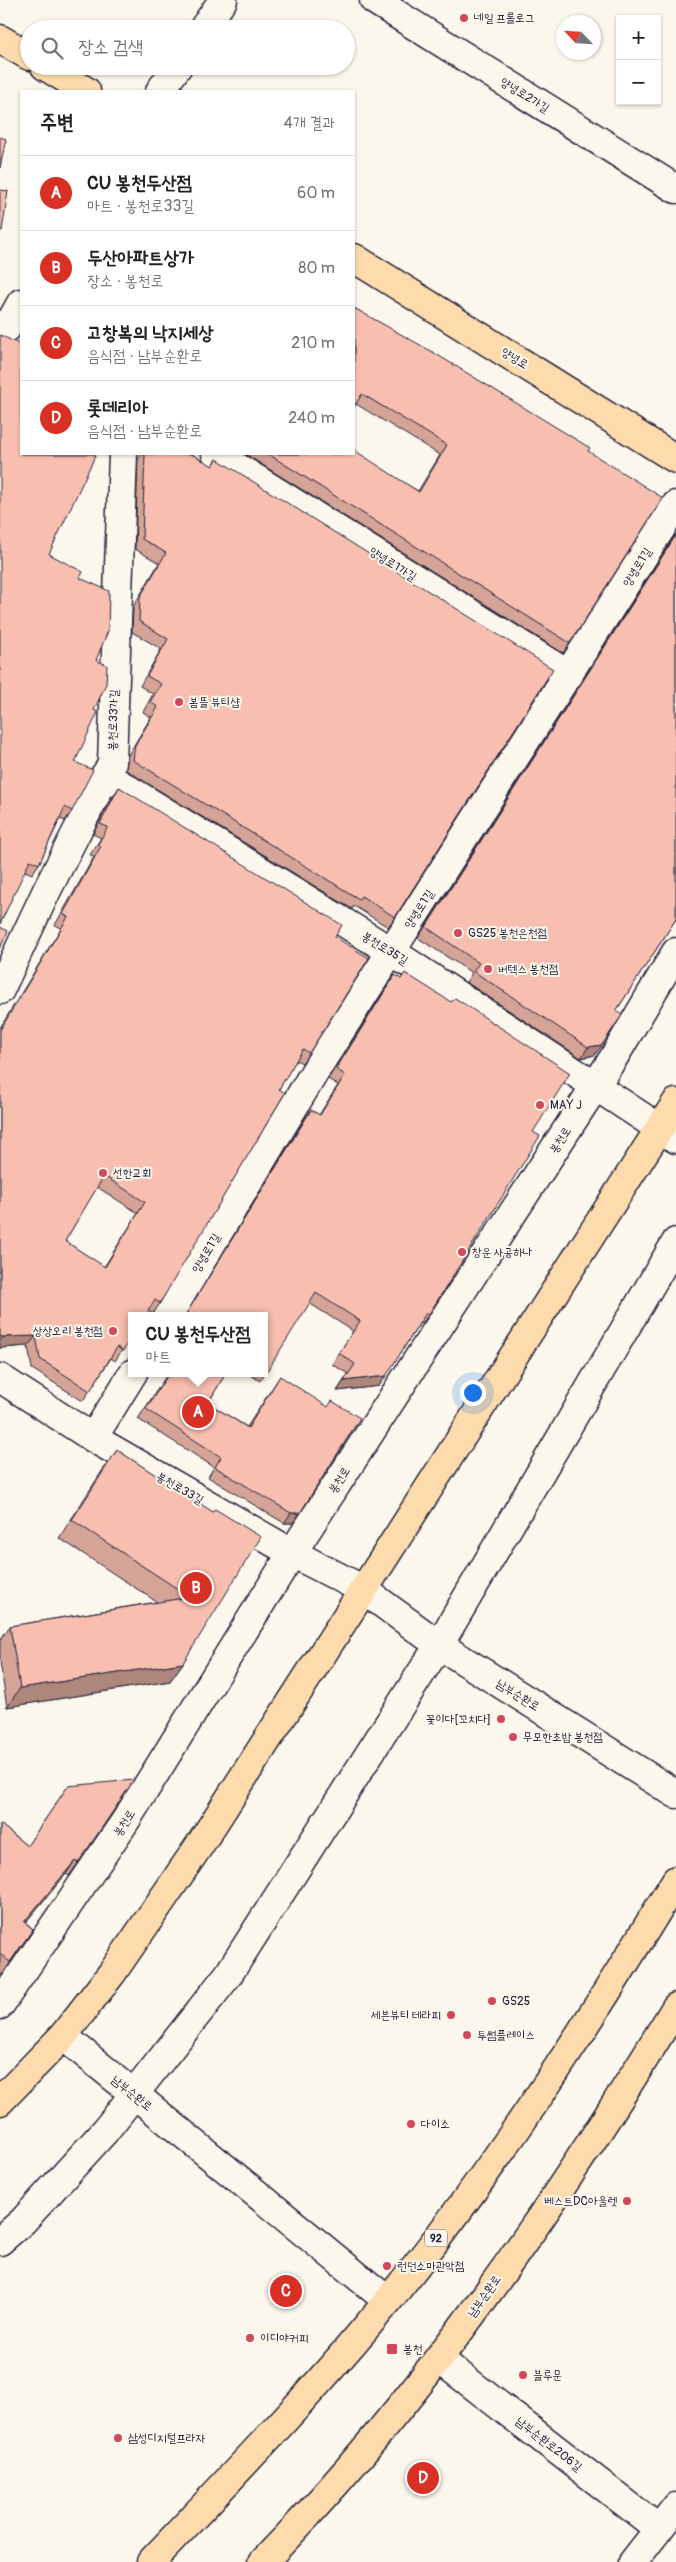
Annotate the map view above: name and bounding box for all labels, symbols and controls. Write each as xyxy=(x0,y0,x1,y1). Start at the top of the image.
place label: 네일 프롤로그 xyxy=(474,11,535,26)
marker: 네일 프롤로그 xyxy=(458,12,470,24)
north arrow xyxy=(556,15,601,60)
map controls xyxy=(616,15,661,105)
button: + xyxy=(616,15,661,60)
search box xyxy=(20,20,355,75)
icon: search xyxy=(38,34,66,62)
text: 장소 검색 xyxy=(78,35,143,59)
button: − xyxy=(616,60,661,105)
street label: 양녕로2가길 xyxy=(497,74,552,117)
text: 주변 xyxy=(40,109,74,136)
text: 4개 결과 xyxy=(284,113,335,133)
text: CU 봉천두산점 xyxy=(87,171,192,195)
text: A xyxy=(51,183,61,203)
text: 60 m xyxy=(297,183,335,203)
text: 마트 · 봉천로33길 xyxy=(87,196,194,216)
text: 두산아파트상가 xyxy=(87,246,194,270)
text: B xyxy=(51,258,61,278)
text: 80 m xyxy=(298,258,335,278)
text: 장소 · 봉천로 xyxy=(87,271,164,291)
text: 고창복의 낙지세상 xyxy=(87,321,213,345)
text: C xyxy=(51,333,61,353)
text: 210 m xyxy=(291,333,335,353)
street label: 양녕로 xyxy=(498,344,531,372)
text: 음식점 · 남부순환로 xyxy=(87,346,202,366)
text: 롯데리아 xyxy=(87,396,148,420)
text: D xyxy=(51,408,61,428)
text: 240 m xyxy=(288,408,335,428)
text: 음식점 · 남부순환로 xyxy=(87,421,202,441)
street label: 양녕로1가길 xyxy=(366,544,419,585)
street label: 양녕로1길 xyxy=(620,545,655,590)
street label: 봉천로33가길 xyxy=(105,689,122,751)
place label: 봄뜰 뷰티샵 xyxy=(189,695,240,710)
marker: 봄뜰 뷰티샵 xyxy=(173,696,185,708)
street label: 양녕로1길 xyxy=(401,887,438,932)
place label: GS25 봉천은천점 xyxy=(468,926,547,941)
marker: GS25 봉천은천점 xyxy=(452,927,464,939)
street label: 봉천로35길 xyxy=(359,928,411,969)
place label: 버텍스 봉천점 xyxy=(498,962,559,977)
marker: 버텍스 봉천점 xyxy=(482,963,494,975)
place label: MAY J xyxy=(550,1098,582,1113)
marker: MAY J xyxy=(534,1099,546,1111)
street label: 봉천로 xyxy=(546,1124,575,1157)
place label: 선한교회 xyxy=(113,1166,152,1181)
marker: 선한교회 xyxy=(97,1167,109,1179)
street label: 양녕로1길 xyxy=(189,1231,224,1276)
place label: 창운 사공하나 xyxy=(472,1245,533,1260)
marker: 창운 사공하나 xyxy=(456,1246,468,1258)
popup xyxy=(128,1312,268,1377)
text: CU 봉천두산점 xyxy=(146,1322,250,1346)
place label: 상상오리 봉천점 xyxy=(33,1324,103,1339)
marker: 상상오리 봉천점 xyxy=(107,1325,119,1337)
text: 마트 xyxy=(146,1347,171,1367)
your location xyxy=(460,1380,486,1406)
pin: A xyxy=(182,1393,214,1431)
street label: 봉천로 xyxy=(325,1464,354,1497)
street label: 봉천로33길 xyxy=(153,1469,206,1508)
pin: B xyxy=(180,1569,212,1607)
street label: 남부순환로 xyxy=(493,1676,542,1715)
place label: 꽃이다[꼬치다] xyxy=(426,1712,491,1727)
marker: 꽃이다[꼬치다] xyxy=(495,1713,507,1725)
place label: 무모한초밥 봉천점 xyxy=(523,1730,603,1745)
marker: 무모한초밥 봉천점 xyxy=(507,1731,519,1743)
street label: 봉천로 xyxy=(110,1807,139,1840)
place label: GS25 xyxy=(502,1994,530,2009)
marker: GS25 xyxy=(486,1995,498,2007)
place label: 세븐뷰티 테라피 xyxy=(371,2008,441,2023)
marker: 세븐뷰티 테라피 xyxy=(445,2009,457,2021)
place label: 투썸플레이스 xyxy=(477,2028,535,2043)
marker: 투썸플레이스 xyxy=(461,2029,473,2041)
street label: 남부순환로 xyxy=(108,2072,155,2114)
place label: 다이소 xyxy=(421,2117,450,2132)
marker: 다이소 xyxy=(405,2118,417,2130)
place label: 베스트DC아울렛 xyxy=(544,2194,617,2209)
marker: 베스트DC아울렛 xyxy=(621,2195,633,2207)
road number: 92 xyxy=(425,2230,447,2246)
place label: 런던소마관악점 xyxy=(397,2259,465,2274)
marker: 런던소마관악점 xyxy=(381,2260,393,2272)
pin: C xyxy=(270,2272,302,2310)
street label: 남부순환로 xyxy=(464,2272,504,2320)
place label: 이디야커피 xyxy=(260,2331,308,2346)
marker: 이디야커피 xyxy=(244,2332,256,2344)
marker: 봉천 xyxy=(385,2342,399,2356)
place label: 봉천 xyxy=(403,2342,422,2357)
place label: 블루문 xyxy=(533,2368,562,2383)
marker: 블루문 xyxy=(517,2369,529,2381)
street label: 남부순환로206길 xyxy=(513,2414,585,2475)
place label: 삼성디지털프라자 xyxy=(128,2431,206,2446)
marker: 삼성디지털프라자 xyxy=(112,2432,124,2444)
pin: D xyxy=(407,2459,439,2497)

